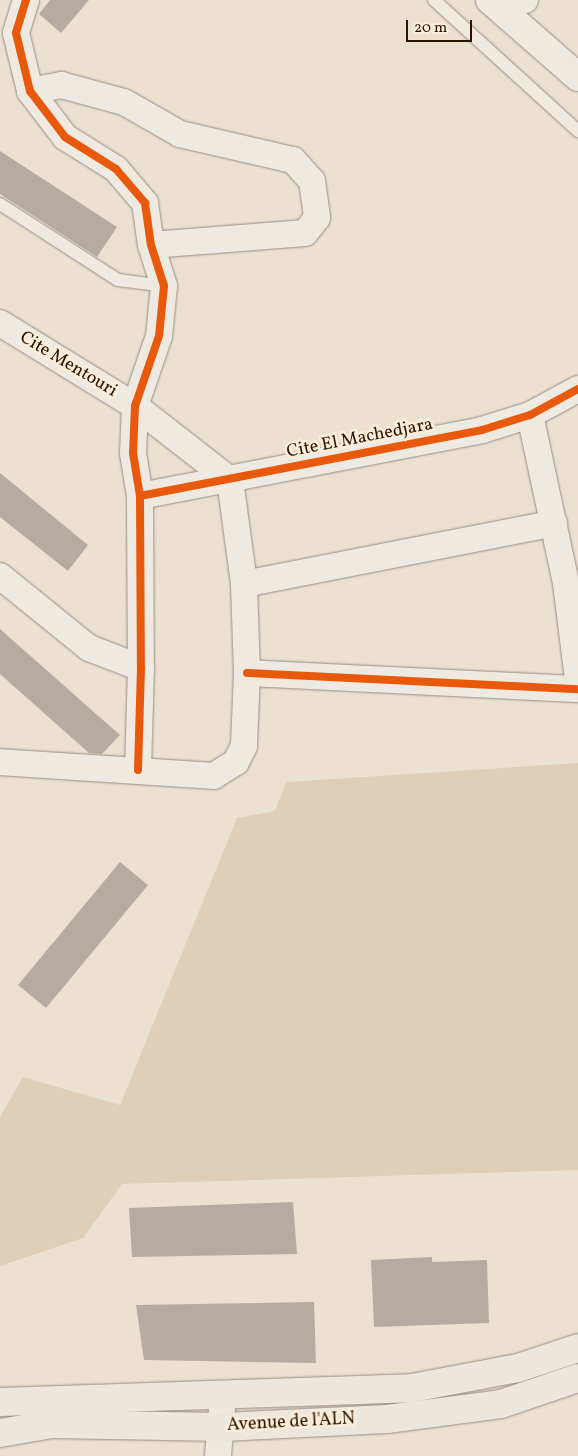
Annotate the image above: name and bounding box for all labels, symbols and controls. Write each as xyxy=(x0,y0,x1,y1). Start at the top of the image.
scale bar xyxy=(408,10,474,42)
text: 20 m xyxy=(414,18,447,39)
street label: Cite Mentouri xyxy=(15,327,121,403)
street label: Cite El Machedjara xyxy=(285,414,435,464)
street label: Avenue de l'ALN xyxy=(227,1409,355,1437)

